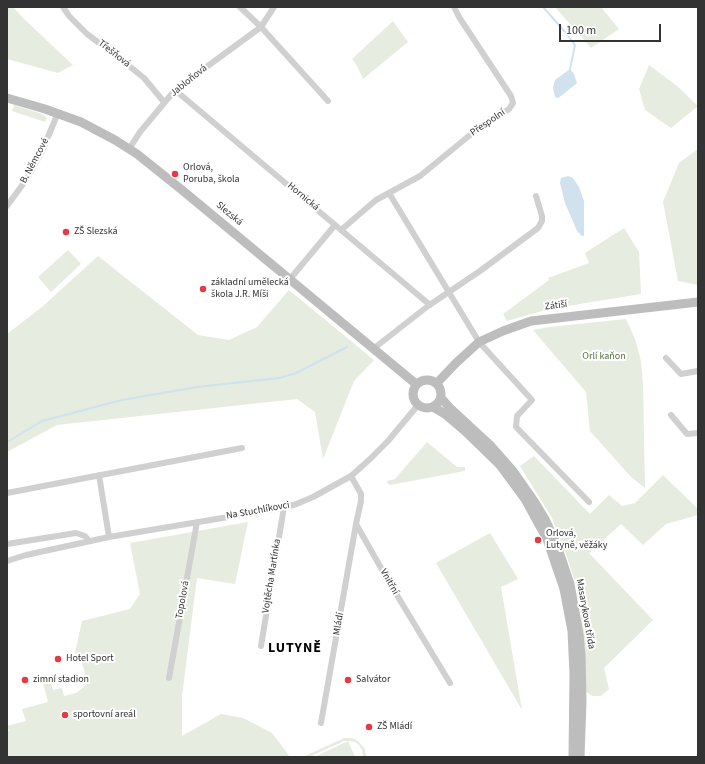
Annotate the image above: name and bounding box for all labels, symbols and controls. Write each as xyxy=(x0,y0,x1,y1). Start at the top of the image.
scale bar xyxy=(561,16,663,42)
text: 100 m xyxy=(566,22,596,39)
street label: Třešňová xyxy=(95,38,133,70)
street label: Jabloňová xyxy=(168,63,210,99)
street label: Přespolní xyxy=(468,107,508,139)
street label: B. Němcové xyxy=(18,136,52,186)
place label: Orlová, Poruba, škola xyxy=(183,162,240,186)
marker: Orlová, Poruba, škola xyxy=(170,169,180,179)
street label: Hornická xyxy=(285,180,321,214)
street label: Slezská xyxy=(213,199,245,229)
place label: ZŠ Slezská xyxy=(74,226,118,238)
marker: ZŠ Slezská xyxy=(61,227,71,237)
place label: základní umělecká škola J.R. Míši xyxy=(211,277,289,300)
marker: základní umělecká škola J.R. Míši xyxy=(198,284,208,294)
street label: Zátiší xyxy=(544,299,568,313)
park label: Orlí kaňon xyxy=(582,351,626,363)
street label: Na Stuchlíkovci xyxy=(225,500,291,522)
place label: Orlová, Lutyně, věžáky xyxy=(546,528,607,552)
marker: Orlová, Lutyně, věžáky xyxy=(533,535,543,545)
street label: Vojtěcha Martínka xyxy=(260,538,284,614)
street label: Vnitřní xyxy=(377,567,401,597)
street label: Masarykova třída xyxy=(573,578,597,650)
street label: Topolová xyxy=(174,580,192,620)
street label: Mládí xyxy=(331,612,347,636)
district label: LUTYNĚ xyxy=(268,641,322,657)
place label: Hotel Sport xyxy=(66,653,114,665)
marker: Hotel Sport xyxy=(53,654,63,664)
place label: zimní stadion xyxy=(33,674,89,686)
place label: Salvátor xyxy=(356,674,390,686)
marker: zimní stadion xyxy=(20,675,30,685)
marker: Salvátor xyxy=(343,675,353,685)
place label: sportovní areál xyxy=(73,709,136,721)
marker: sportovní areál xyxy=(60,710,70,720)
place label: ZŠ Mládí xyxy=(377,721,412,733)
marker: ZŠ Mládí xyxy=(364,722,374,732)

